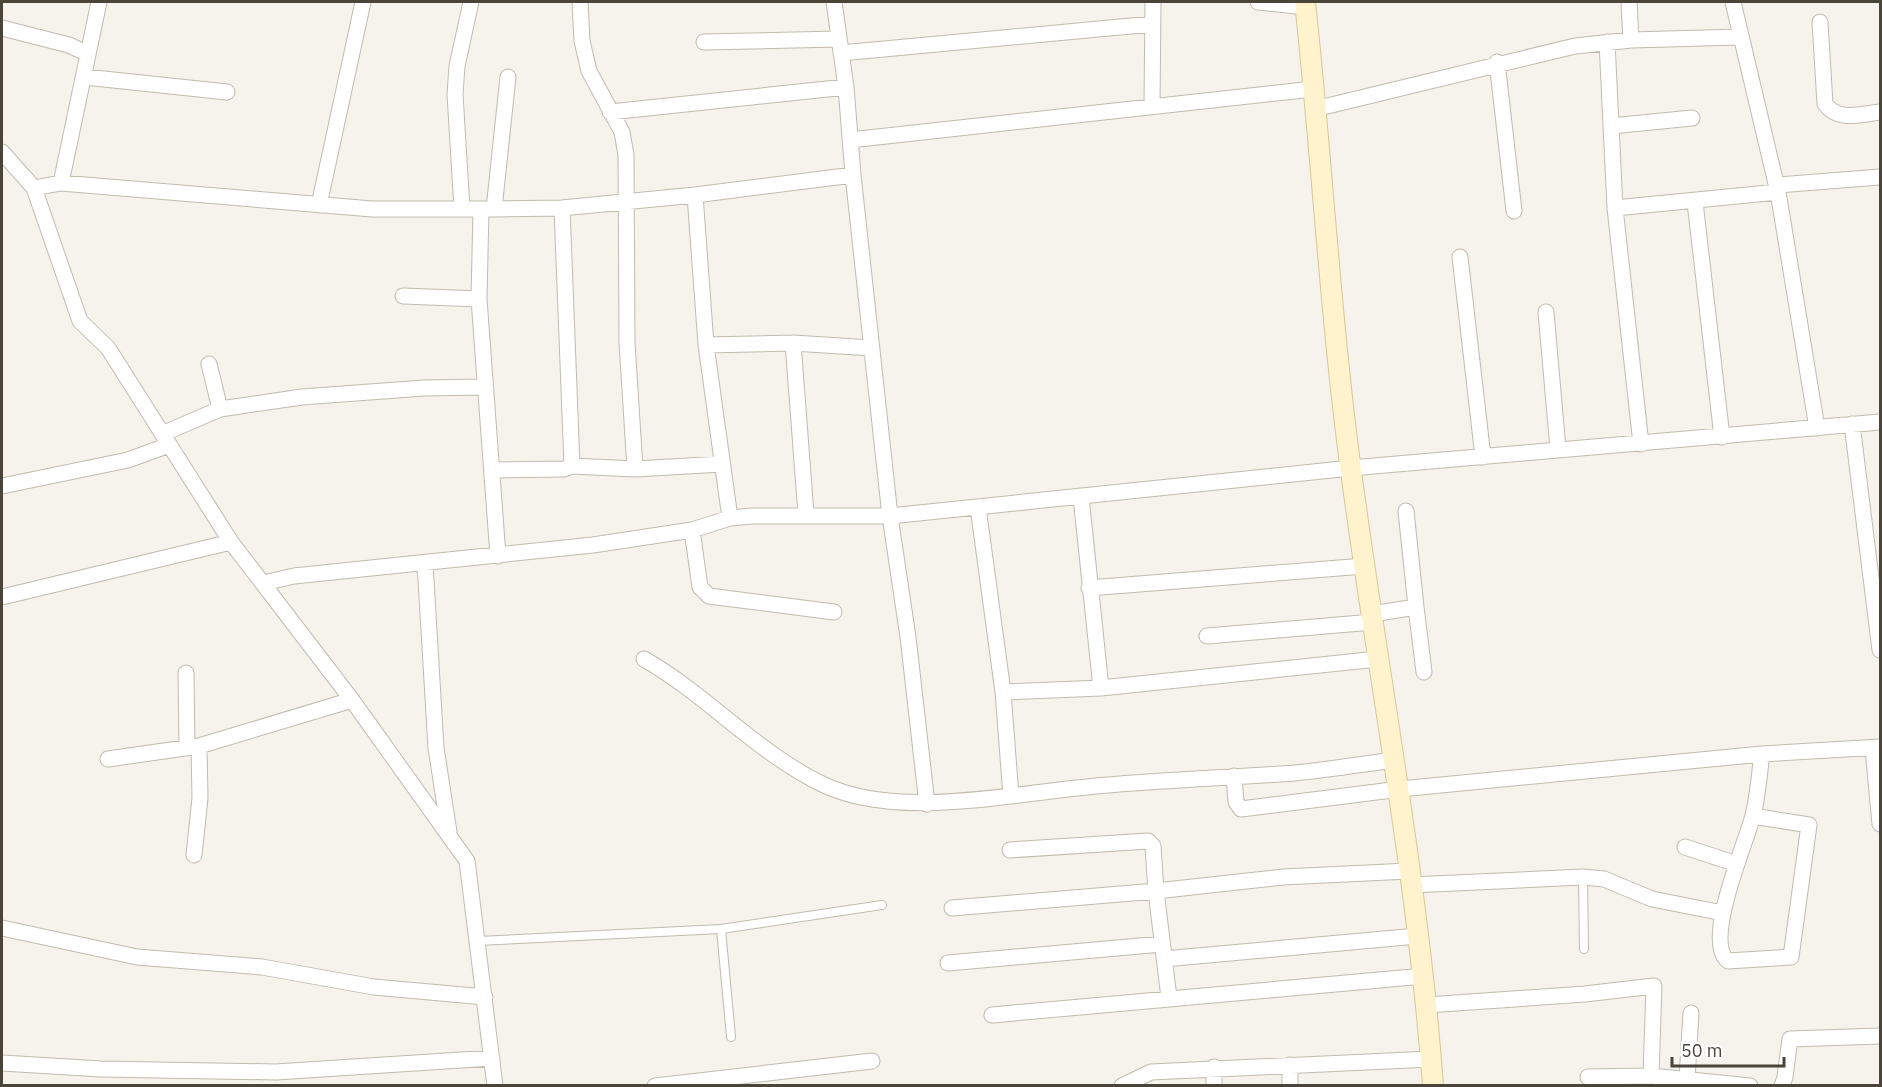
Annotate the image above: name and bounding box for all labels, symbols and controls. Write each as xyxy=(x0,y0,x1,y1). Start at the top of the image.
scale bar xyxy=(1672,1030,1784,1068)
text: 50 m xyxy=(1681,1039,1723,1062)

